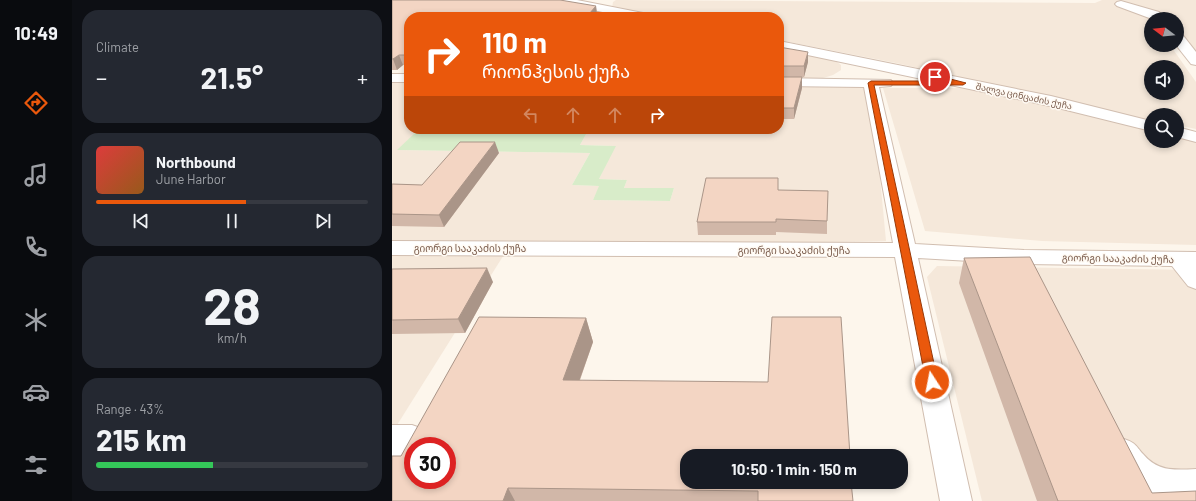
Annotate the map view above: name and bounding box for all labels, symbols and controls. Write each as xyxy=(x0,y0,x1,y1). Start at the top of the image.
north arrow xyxy=(1144,12,1184,52)
map controls xyxy=(1144,12,1184,148)
text: 10:49 xyxy=(14,22,58,44)
text: 110 m xyxy=(482,25,547,59)
icon: right xyxy=(416,28,468,80)
text: Climate xyxy=(96,39,139,55)
text: 21.5° xyxy=(201,59,263,95)
text: რიონჰესის ქუჩა xyxy=(482,60,630,82)
pin xyxy=(918,60,952,94)
button: sound xyxy=(1144,60,1184,100)
text: − xyxy=(96,64,107,90)
text: + xyxy=(357,64,368,90)
icon: arrive xyxy=(924,66,946,88)
street label: შალვა ცინცაძის ქუჩა xyxy=(975,80,1073,113)
icon: directions xyxy=(22,89,50,117)
icon: left xyxy=(520,104,542,126)
icon: ahead xyxy=(562,104,584,126)
icon: ahead xyxy=(604,104,626,126)
icon: right xyxy=(646,104,668,126)
button: search xyxy=(1144,108,1184,148)
text: Northbound xyxy=(156,153,236,171)
icon: music xyxy=(22,161,50,189)
text: June Harbor xyxy=(156,171,226,187)
icon: previous xyxy=(130,210,152,232)
icon: pause xyxy=(221,210,243,232)
icon: next xyxy=(312,210,334,232)
icon: phone xyxy=(22,233,50,261)
street label: გიორგი სააკაძის ქუჩა xyxy=(414,242,526,255)
street label: გიორგი სააკაძის ქუჩა xyxy=(738,244,850,257)
street label: გიორგი სააკაძის ქუჩა xyxy=(1062,251,1174,266)
text: 28 xyxy=(203,273,261,335)
icon: climate xyxy=(22,306,50,334)
text: km/h xyxy=(217,330,247,346)
position arrow xyxy=(911,361,953,403)
icon: car xyxy=(22,378,50,406)
text: Range · 43% xyxy=(96,401,164,417)
text: 215 km xyxy=(96,421,186,457)
speed limit sign: 30 xyxy=(404,437,456,489)
icon: filters xyxy=(22,451,50,479)
text: 10:50 · 1 min · 150 m xyxy=(731,460,857,478)

